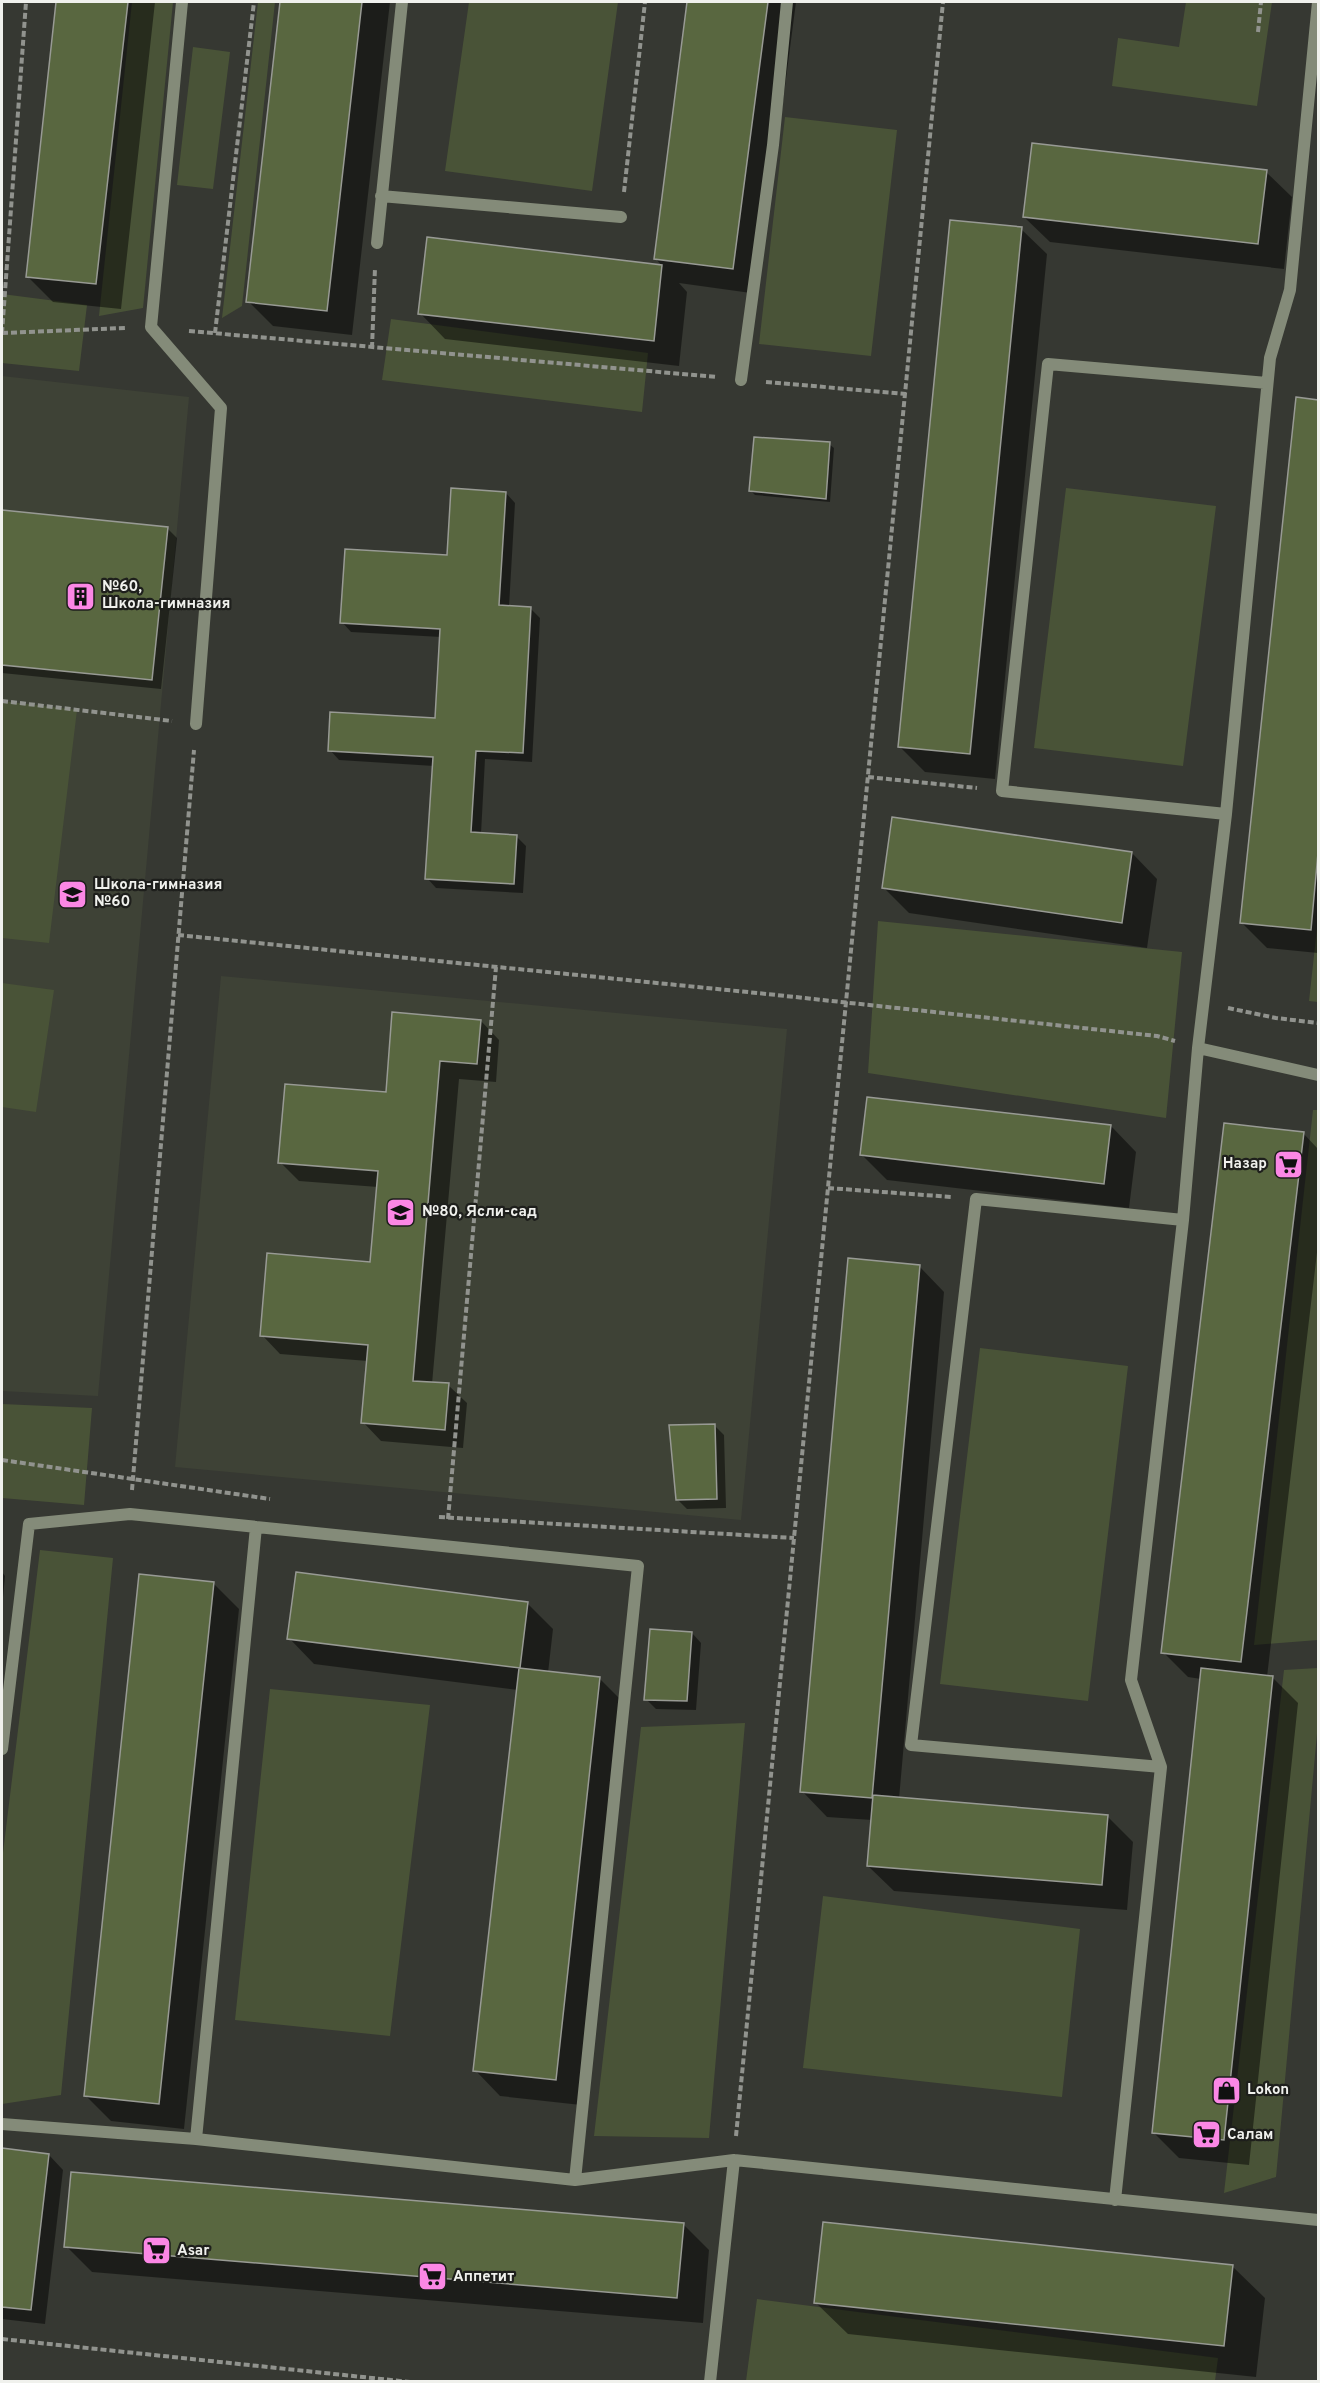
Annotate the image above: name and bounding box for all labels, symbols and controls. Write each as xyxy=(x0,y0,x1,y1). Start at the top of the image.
place label: №60, Школа-гимназия xyxy=(102,578,230,614)
building icon: №60, Школа-гимназия xyxy=(65,580,97,612)
place label: Школа-гимназия №60 xyxy=(94,876,222,912)
school or university icon: Школа-гимназия №60 xyxy=(57,878,89,910)
supermarket icon: Назар xyxy=(1272,1148,1304,1180)
place label: Назар xyxy=(1223,1155,1267,1174)
school or university icon: №80, Ясли-сад xyxy=(385,1196,417,1228)
place label: №80, Ясли-сад xyxy=(422,1203,537,1222)
shop icon: Lokon xyxy=(1210,2074,1242,2106)
place label: Lokon xyxy=(1247,2081,1289,2100)
supermarket icon: Салам xyxy=(1190,2119,1222,2151)
place label: Салам xyxy=(1227,2126,1273,2145)
supermarket icon: Asar xyxy=(140,2235,172,2267)
place label: Asar xyxy=(177,2242,210,2261)
supermarket icon: Аппетит xyxy=(416,2261,448,2293)
place label: Аппетит xyxy=(453,2268,514,2287)

